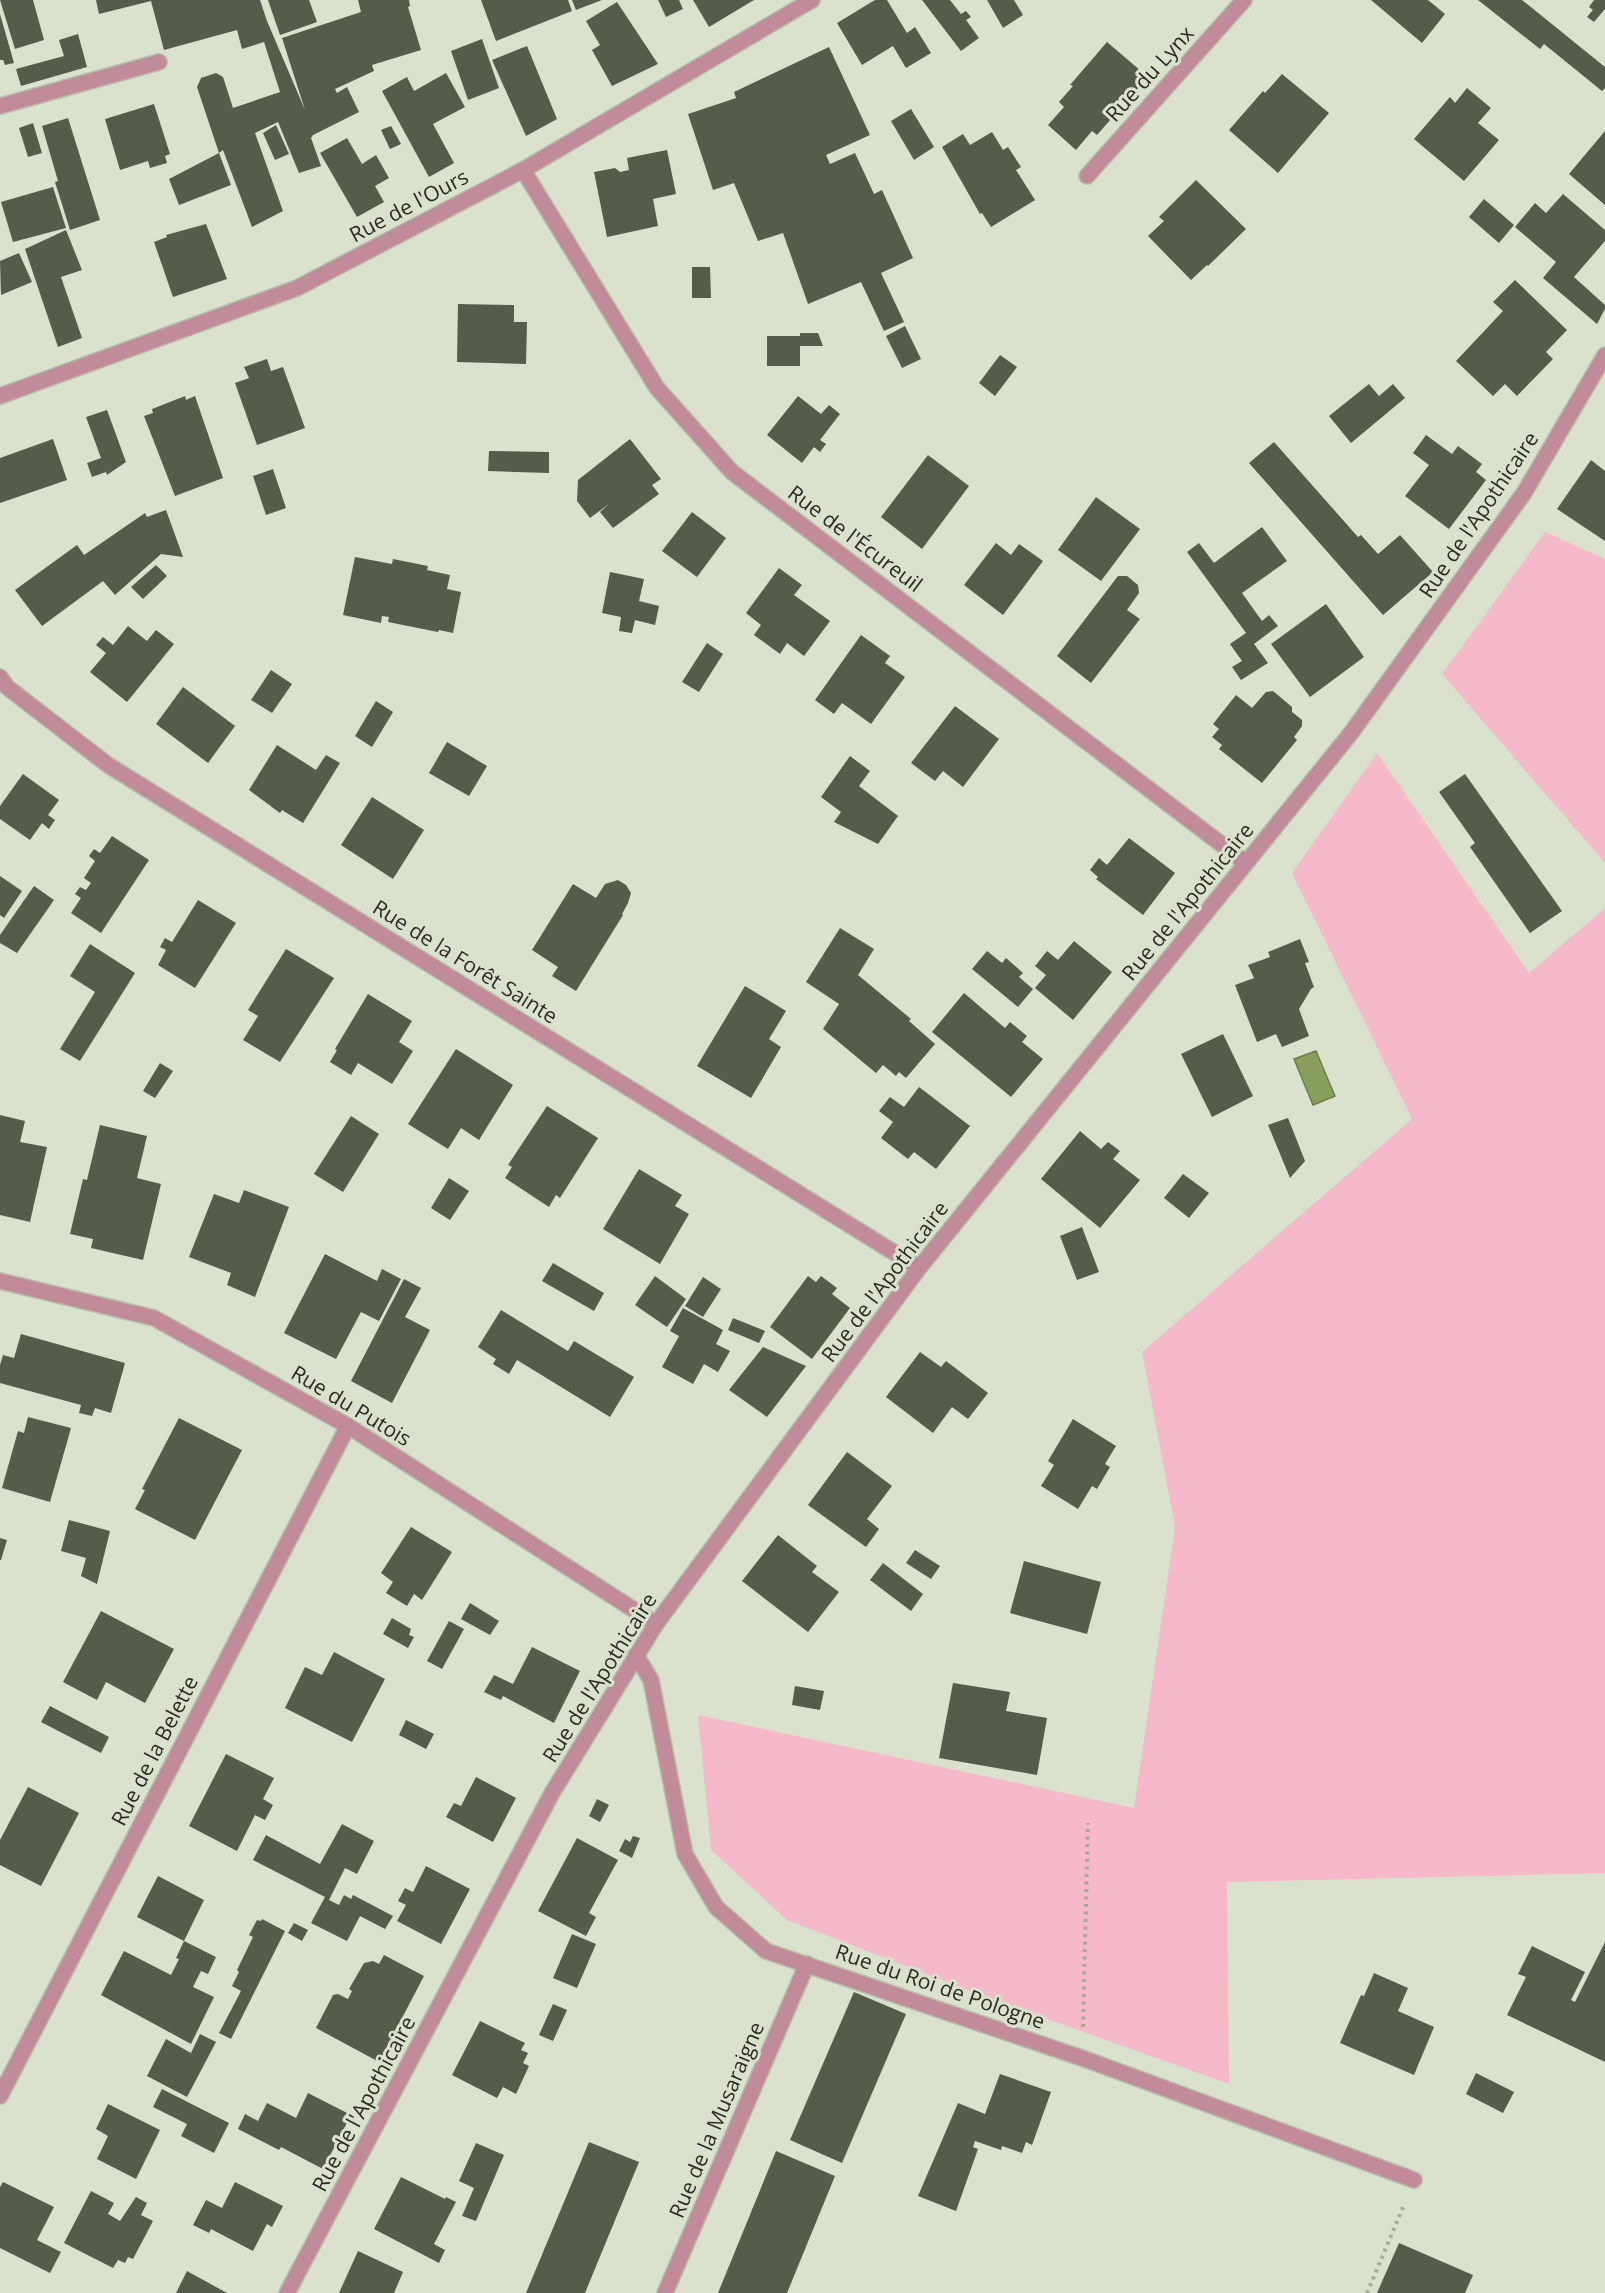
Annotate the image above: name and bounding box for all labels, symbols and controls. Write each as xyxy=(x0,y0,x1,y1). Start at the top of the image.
street label: Rue du Lynx xyxy=(1099,20,1200,127)
street label: Rue de l'Ours xyxy=(344,162,473,248)
street label: Rue de l'Apothicaire xyxy=(1412,426,1544,603)
street label: Rue de l'Écureuil xyxy=(783,478,929,598)
street label: Rue de l'Apothicaire xyxy=(1115,817,1259,986)
street label: Rue de la Forêt Sainte xyxy=(368,893,563,1029)
street label: Rue de l'Apothicaire xyxy=(814,1195,954,1368)
street label: Rue du Putois xyxy=(286,1358,417,1452)
street label: Rue de l'Apothicaire xyxy=(536,1587,663,1768)
street label: Rue de la Belette xyxy=(104,1671,204,1830)
street label: Rue du Roi de Pologne xyxy=(832,1937,1049,2035)
street label: Rue de l'Apothicaire xyxy=(305,2011,421,2196)
street label: Rue de la Musaraigne xyxy=(662,2017,770,2222)

